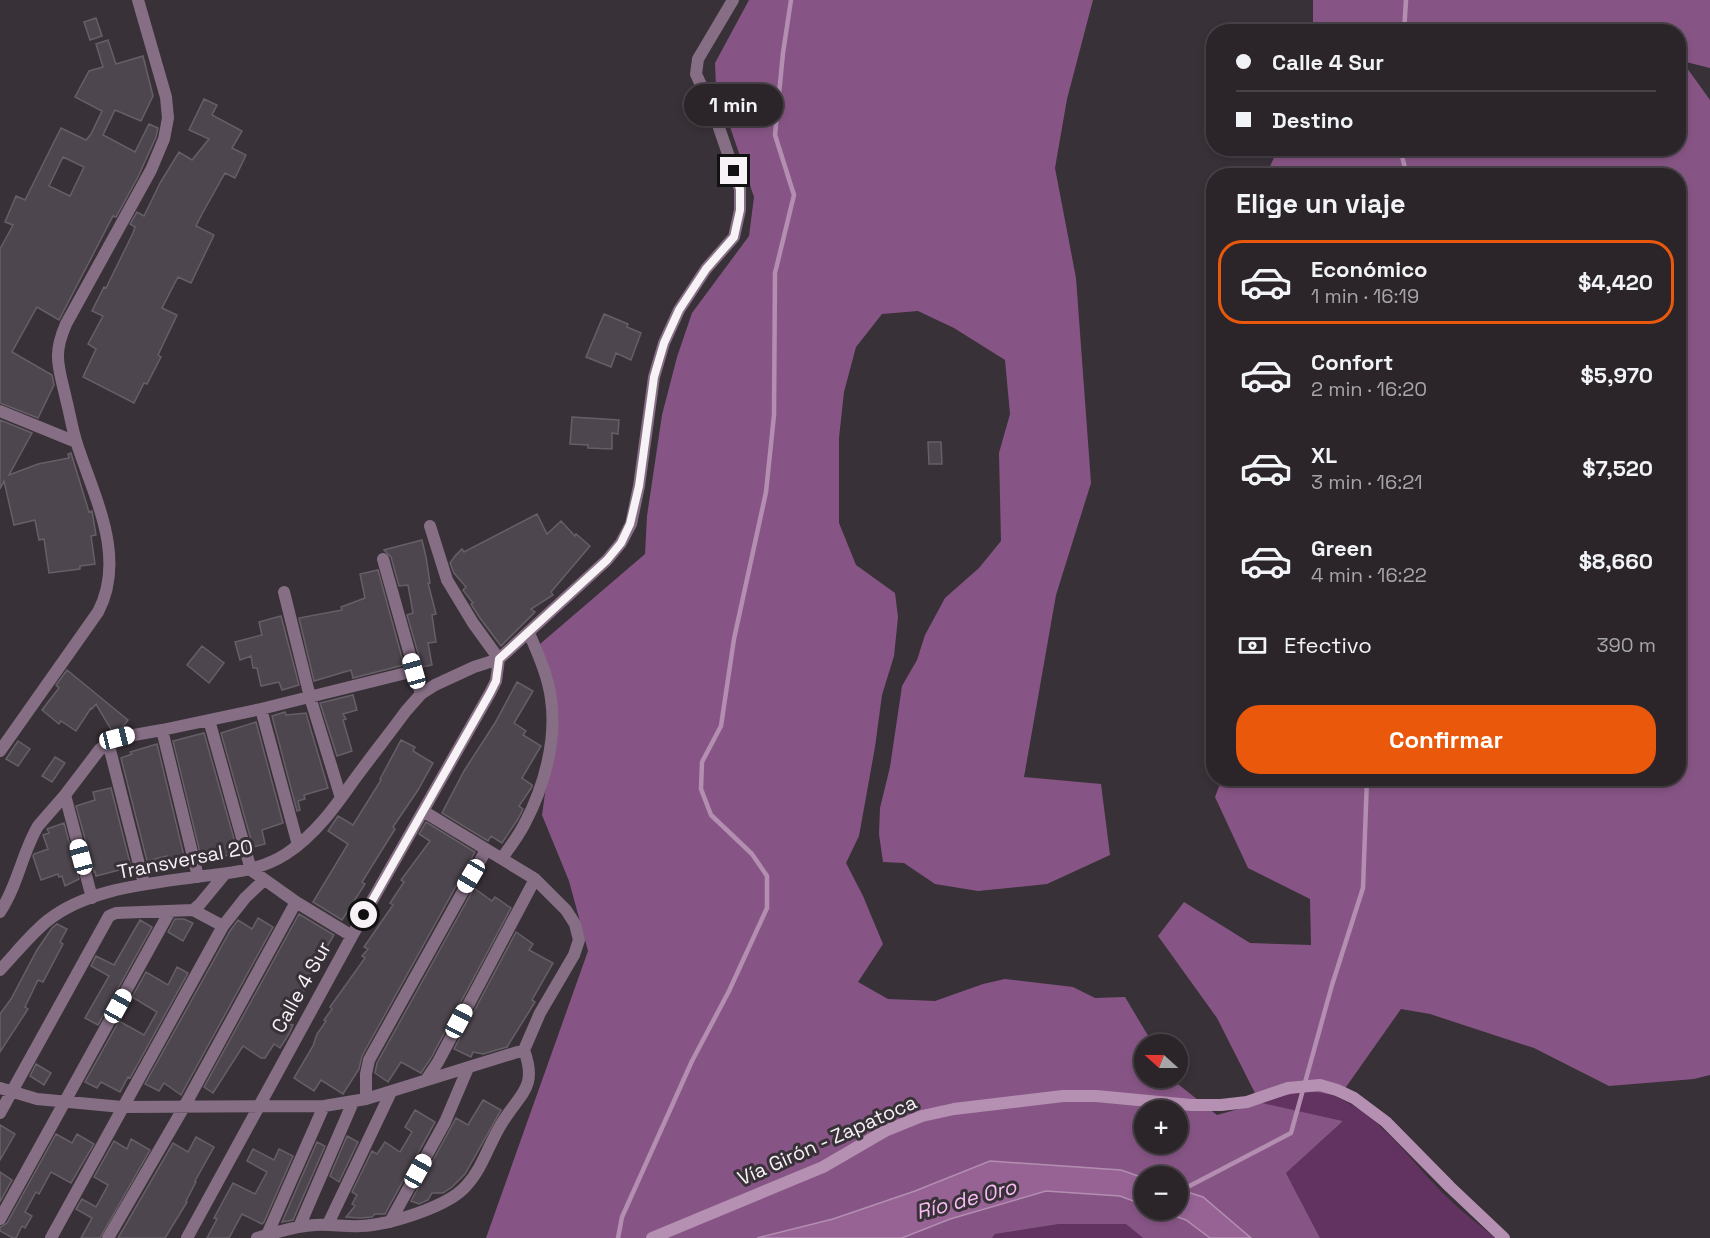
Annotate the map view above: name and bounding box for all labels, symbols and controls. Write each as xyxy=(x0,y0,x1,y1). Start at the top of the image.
text: Calle 4 Sur xyxy=(1272,48,1384,76)
callout: 1 min xyxy=(684,84,783,126)
text: 1 min xyxy=(709,92,758,118)
text: Destino xyxy=(1272,106,1354,134)
route end xyxy=(720,157,747,184)
text: Elige un viaje xyxy=(1236,186,1406,221)
icon: car xyxy=(1239,255,1293,309)
text: Económico xyxy=(1311,255,1428,283)
text: $4,420 xyxy=(1578,268,1653,296)
text: 1 min · 16:19 xyxy=(1311,283,1419,309)
icon: car xyxy=(1239,348,1293,402)
text: Confort xyxy=(1311,348,1393,376)
text: $5,970 xyxy=(1581,361,1653,389)
text: 2 min · 16:20 xyxy=(1311,376,1427,402)
icon: car xyxy=(1239,441,1293,495)
text: XL xyxy=(1311,441,1337,469)
text: $7,520 xyxy=(1582,454,1653,482)
text: 3 min · 16:21 xyxy=(1311,469,1423,495)
icon: car xyxy=(1239,534,1293,588)
text: Green xyxy=(1311,534,1373,562)
text: $8,660 xyxy=(1579,547,1653,575)
text: 4 min · 16:22 xyxy=(1311,562,1427,588)
icon: cash xyxy=(1236,629,1269,662)
text: Efectivo xyxy=(1284,631,1372,659)
text: 390 m xyxy=(1597,632,1656,658)
car xyxy=(400,651,428,691)
button: Confirmar xyxy=(1236,705,1656,774)
car xyxy=(97,725,137,751)
street label: Transversal 20 xyxy=(115,833,255,885)
car xyxy=(68,837,94,877)
car xyxy=(454,856,488,896)
route start xyxy=(350,901,377,928)
street label: Calle 4 Sur xyxy=(265,937,337,1037)
car xyxy=(101,986,135,1026)
car xyxy=(443,1001,475,1041)
north arrow xyxy=(1134,1034,1188,1088)
map controls xyxy=(1134,1034,1188,1220)
street label: Vía Girón - Zapatoca xyxy=(733,1089,921,1191)
button: + xyxy=(1134,1100,1188,1154)
car xyxy=(401,1151,435,1191)
button: − xyxy=(1134,1166,1188,1220)
water label: Río de Oro xyxy=(913,1172,1020,1225)

